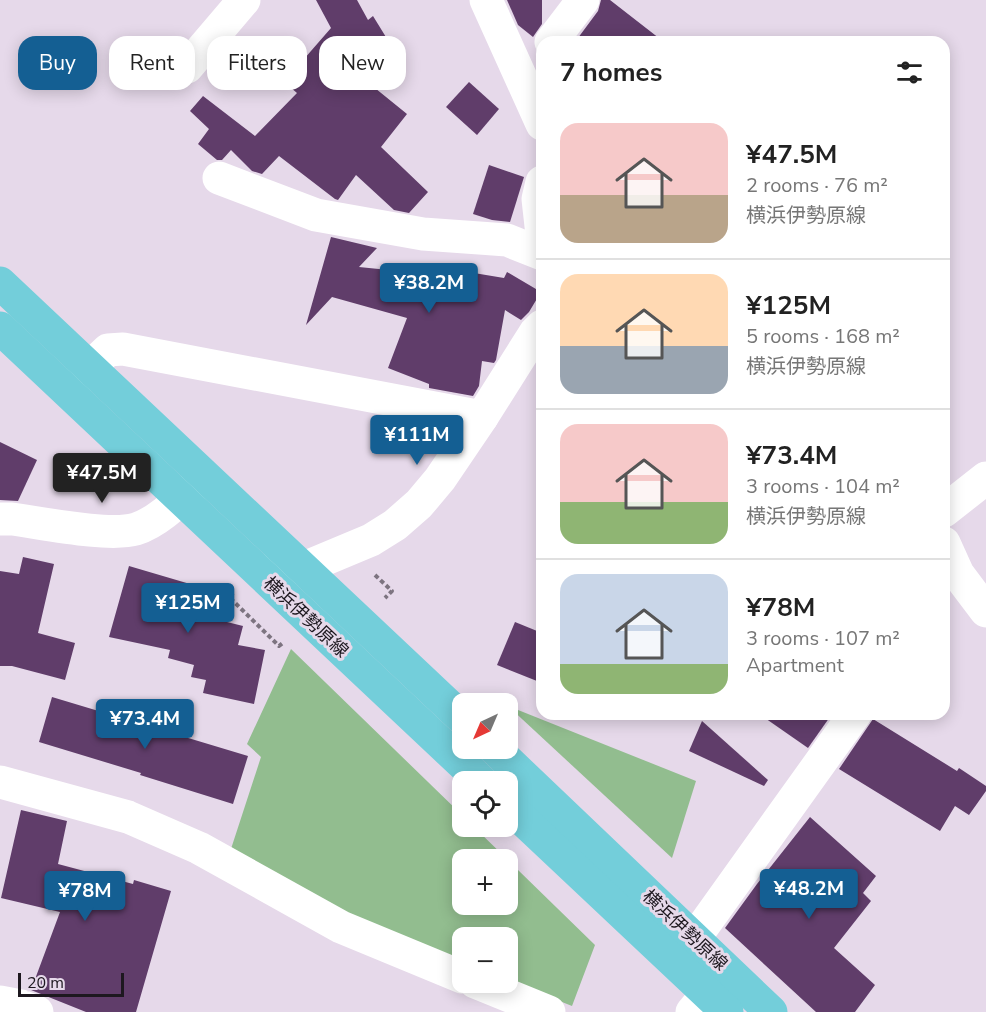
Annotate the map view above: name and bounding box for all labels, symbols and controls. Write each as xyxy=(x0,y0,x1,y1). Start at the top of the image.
chip: Buy xyxy=(18,36,97,90)
chip: Rent xyxy=(109,36,195,90)
chip: Filters xyxy=(207,36,307,90)
chip: New xyxy=(319,36,406,90)
text: 7 homes xyxy=(560,55,662,90)
icon: filters xyxy=(893,56,926,89)
text: ¥47.5M xyxy=(746,137,837,172)
icon: home xyxy=(608,147,680,219)
text: 2 rooms · 76 m² xyxy=(746,172,888,199)
text: 横浜伊勢原線 xyxy=(746,202,866,229)
pin: ¥38.2M xyxy=(380,263,478,314)
text: ¥38.2M xyxy=(394,269,464,296)
text: ¥125M xyxy=(746,288,831,323)
icon: home xyxy=(608,298,680,370)
text: 5 rooms · 168 m² xyxy=(746,323,900,350)
text: 横浜伊勢原線 xyxy=(746,353,866,380)
pin: ¥111M xyxy=(375,415,459,466)
text: ¥111M xyxy=(384,421,450,448)
text: ¥73.4M xyxy=(746,438,837,473)
icon: home xyxy=(608,448,680,520)
pin: ¥47.5M xyxy=(53,453,151,504)
text: ¥47.5M xyxy=(67,459,137,486)
text: 3 rooms · 104 m² xyxy=(746,473,900,500)
text: 横浜伊勢原線 xyxy=(746,503,866,530)
street label: 横浜伊勢原線 xyxy=(258,571,354,663)
pin: ¥125M xyxy=(146,583,230,634)
text: ¥125M xyxy=(155,589,221,616)
text: ¥78M xyxy=(746,590,815,625)
icon: home xyxy=(608,598,680,670)
text: 3 rooms · 107 m² xyxy=(746,625,900,652)
text: Apartment xyxy=(746,652,844,679)
north arrow xyxy=(452,693,518,759)
map controls xyxy=(452,693,518,993)
pin: ¥73.4M xyxy=(96,699,194,750)
text: ¥73.4M xyxy=(110,705,180,732)
button: locate xyxy=(452,771,518,837)
button: + xyxy=(452,849,518,915)
pin: ¥48.2M xyxy=(760,869,858,920)
pin: ¥78M xyxy=(49,871,121,922)
text: ¥48.2M xyxy=(774,875,844,902)
text: ¥78M xyxy=(58,877,112,904)
street label: 横浜伊勢原線 xyxy=(637,884,733,976)
button: − xyxy=(452,927,518,993)
scale bar xyxy=(18,970,124,998)
text: 20 m xyxy=(27,972,64,994)

